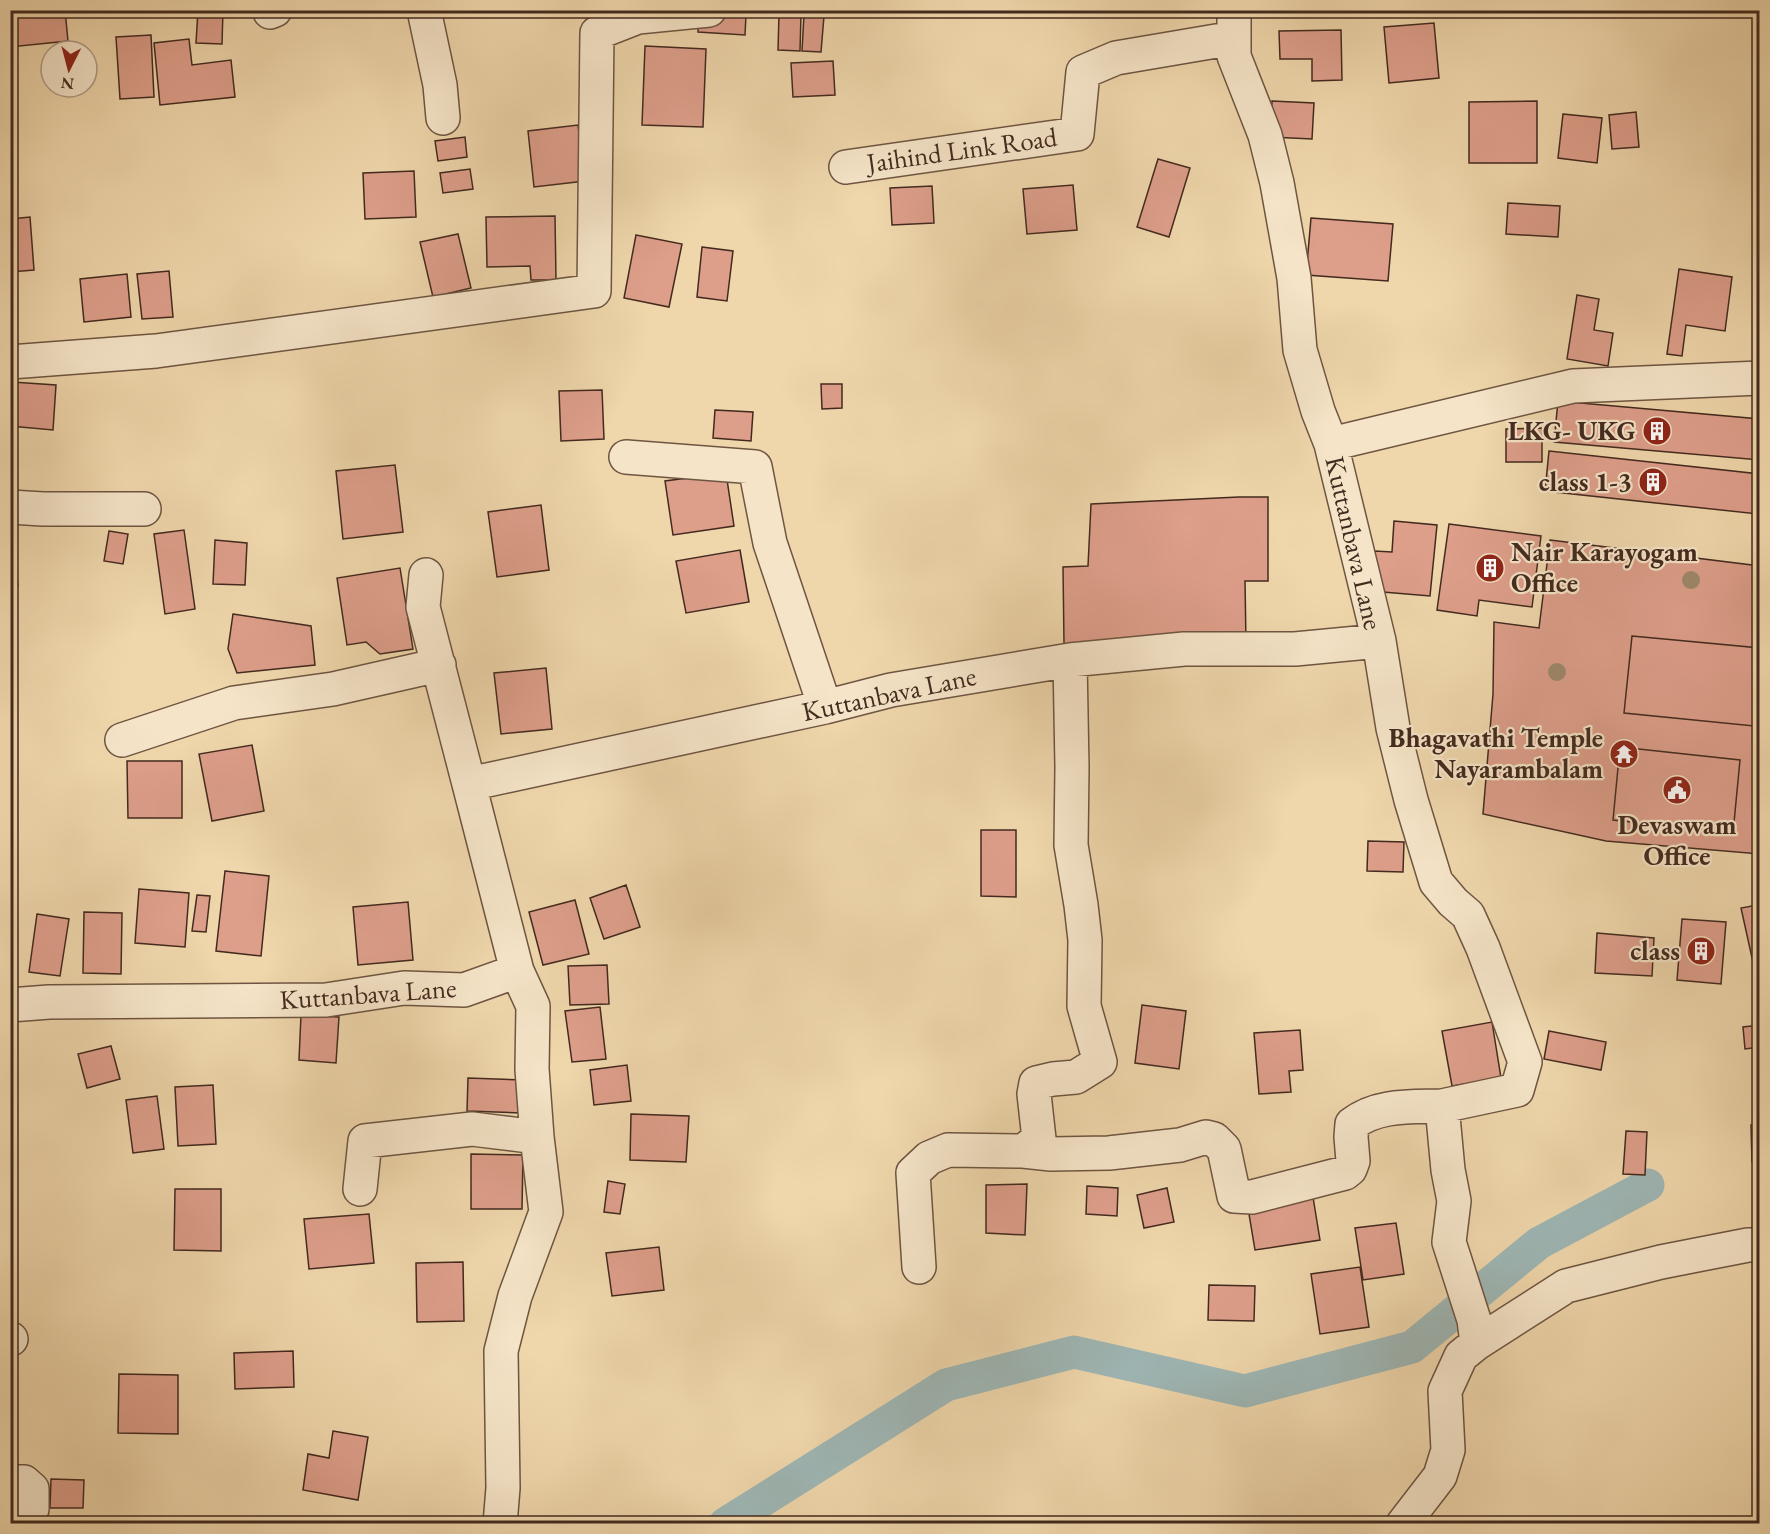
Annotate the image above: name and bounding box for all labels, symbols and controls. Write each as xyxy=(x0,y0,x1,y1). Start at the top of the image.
north arrow xyxy=(39,39,99,99)
text: N xyxy=(60,72,75,95)
street label: Jaihind Link Road xyxy=(863,119,1060,180)
place label: LKG- UKG xyxy=(1508,413,1636,448)
building icon: LKG- UKG xyxy=(1641,415,1673,447)
street label: Kuttanbava Lane xyxy=(1318,453,1391,633)
place label: class 1-3 xyxy=(1539,464,1632,499)
building icon: class 1-3 xyxy=(1637,466,1669,498)
place label: Nair Karayogam Office xyxy=(1511,534,1698,600)
building icon: Nair Karayogam Office xyxy=(1474,552,1506,584)
street label: Kuttanbava Lane xyxy=(799,658,979,729)
place label: Bhagavathi Temple Nayarambalam xyxy=(1388,720,1603,786)
temple icon: Bhagavathi Temple Nayarambalam xyxy=(1608,738,1640,770)
public building icon: Devaswam Office xyxy=(1661,774,1693,806)
place label: Devaswam Office xyxy=(1618,807,1737,873)
place label: class xyxy=(1630,933,1680,968)
building icon: class xyxy=(1685,935,1717,967)
street label: Kuttanbava Lane xyxy=(278,970,458,1017)

